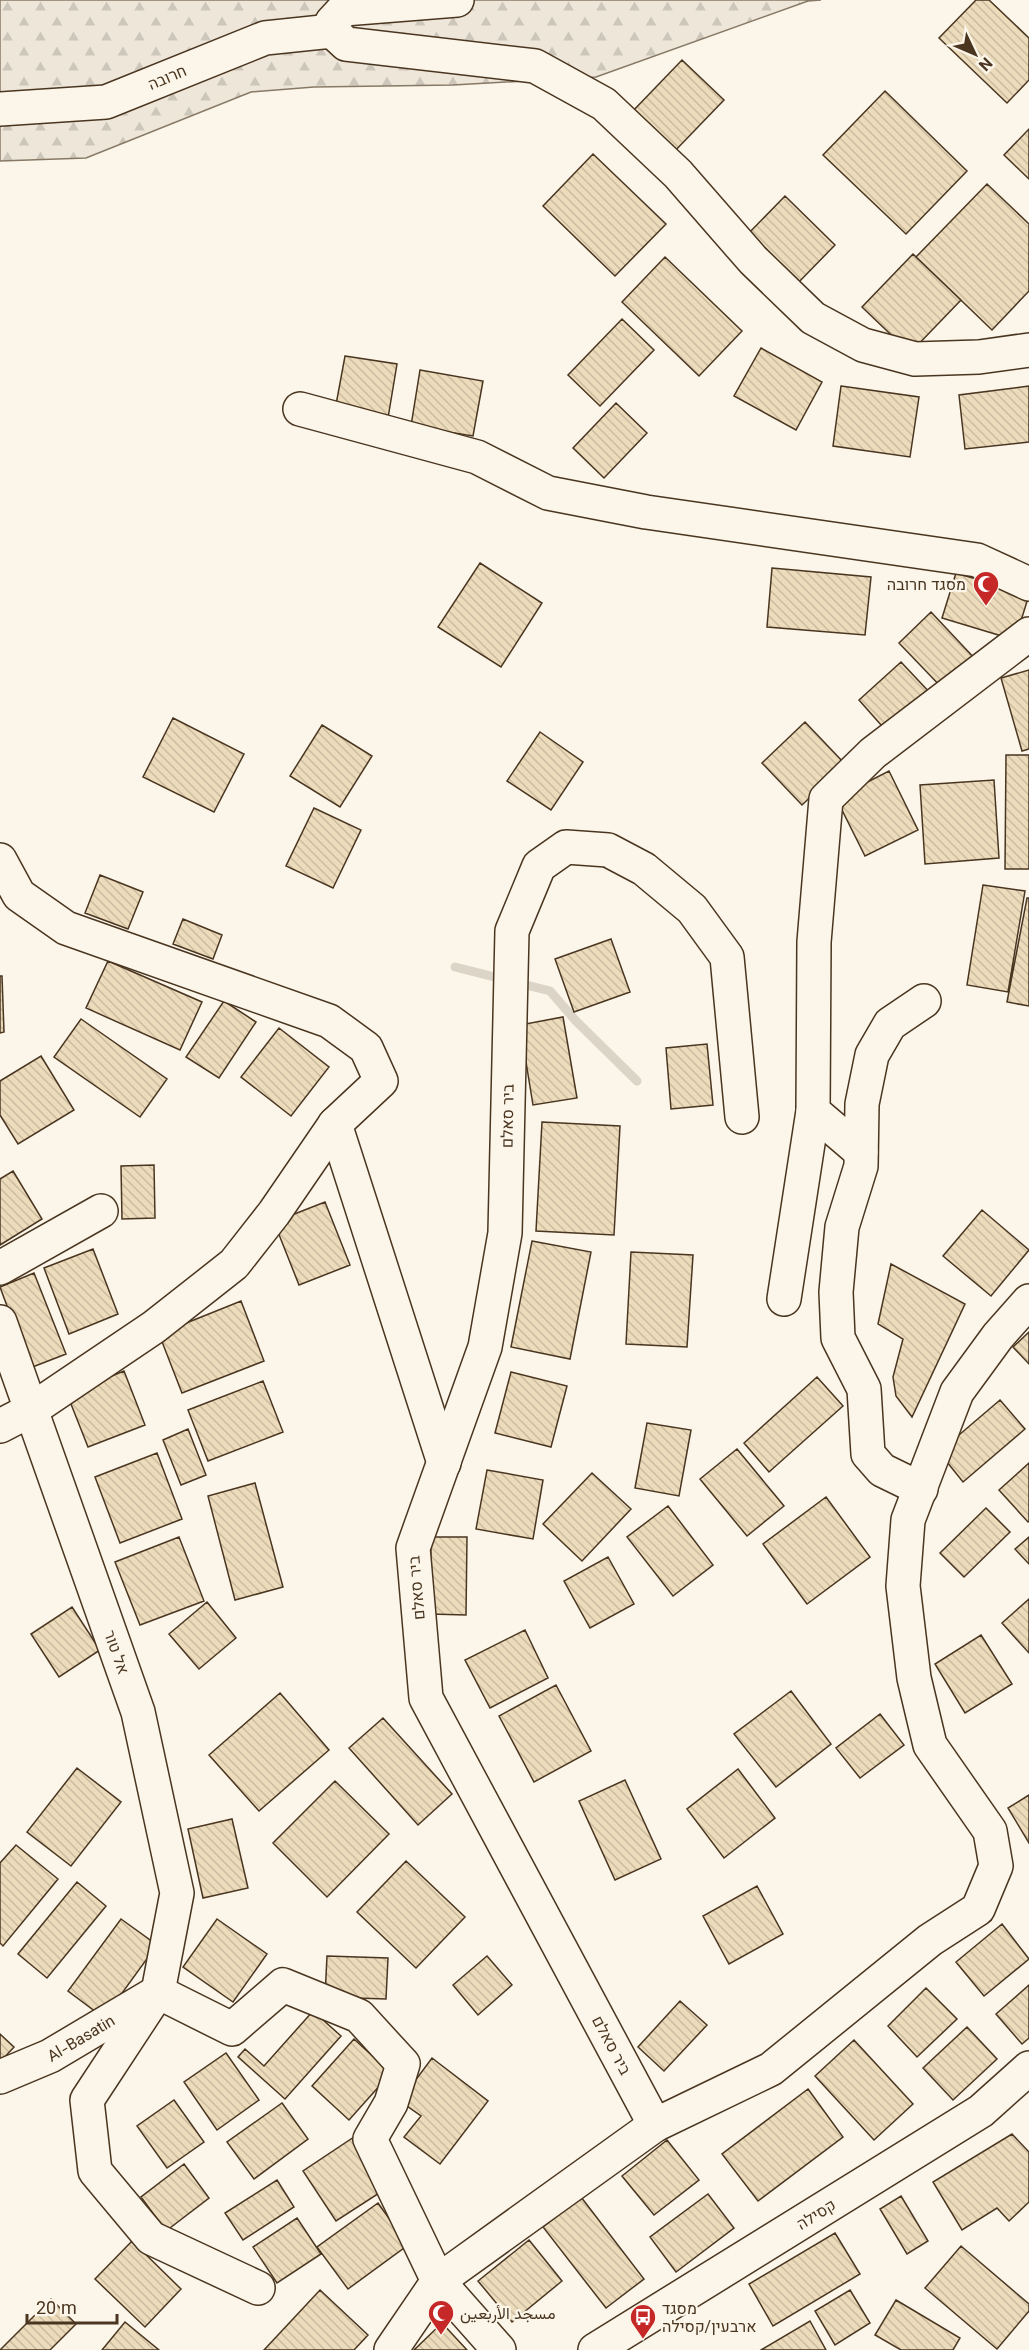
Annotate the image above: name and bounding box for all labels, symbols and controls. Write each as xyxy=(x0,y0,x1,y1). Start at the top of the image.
north arrow xyxy=(945,24,1005,84)
text: N xyxy=(971,50,997,75)
street label: חרובה xyxy=(145,60,191,99)
mosque icon: מסגד חרובה xyxy=(971,569,1001,607)
place label: מסגד חרובה xyxy=(887,574,966,599)
street label: ביר סאלם xyxy=(496,1083,523,1148)
street label: ביר סאלם xyxy=(403,1554,434,1621)
street label: אל טור xyxy=(95,1627,134,1678)
street label: Al-Basatin xyxy=(43,2010,121,2070)
street label: ביר סאלם xyxy=(584,2012,636,2081)
street label: קסילה xyxy=(793,2194,842,2238)
scale bar xyxy=(27,2287,117,2325)
text: 20 m xyxy=(36,2296,77,2324)
mosque icon: مسجد الأربعين xyxy=(426,2298,456,2336)
place label: מסגד ארבעין/קסילה xyxy=(662,2298,756,2341)
bus stop icon: מסגד ארבעין/קסילה xyxy=(628,2302,658,2340)
place label: مسجد الأربعين xyxy=(460,2303,555,2328)

